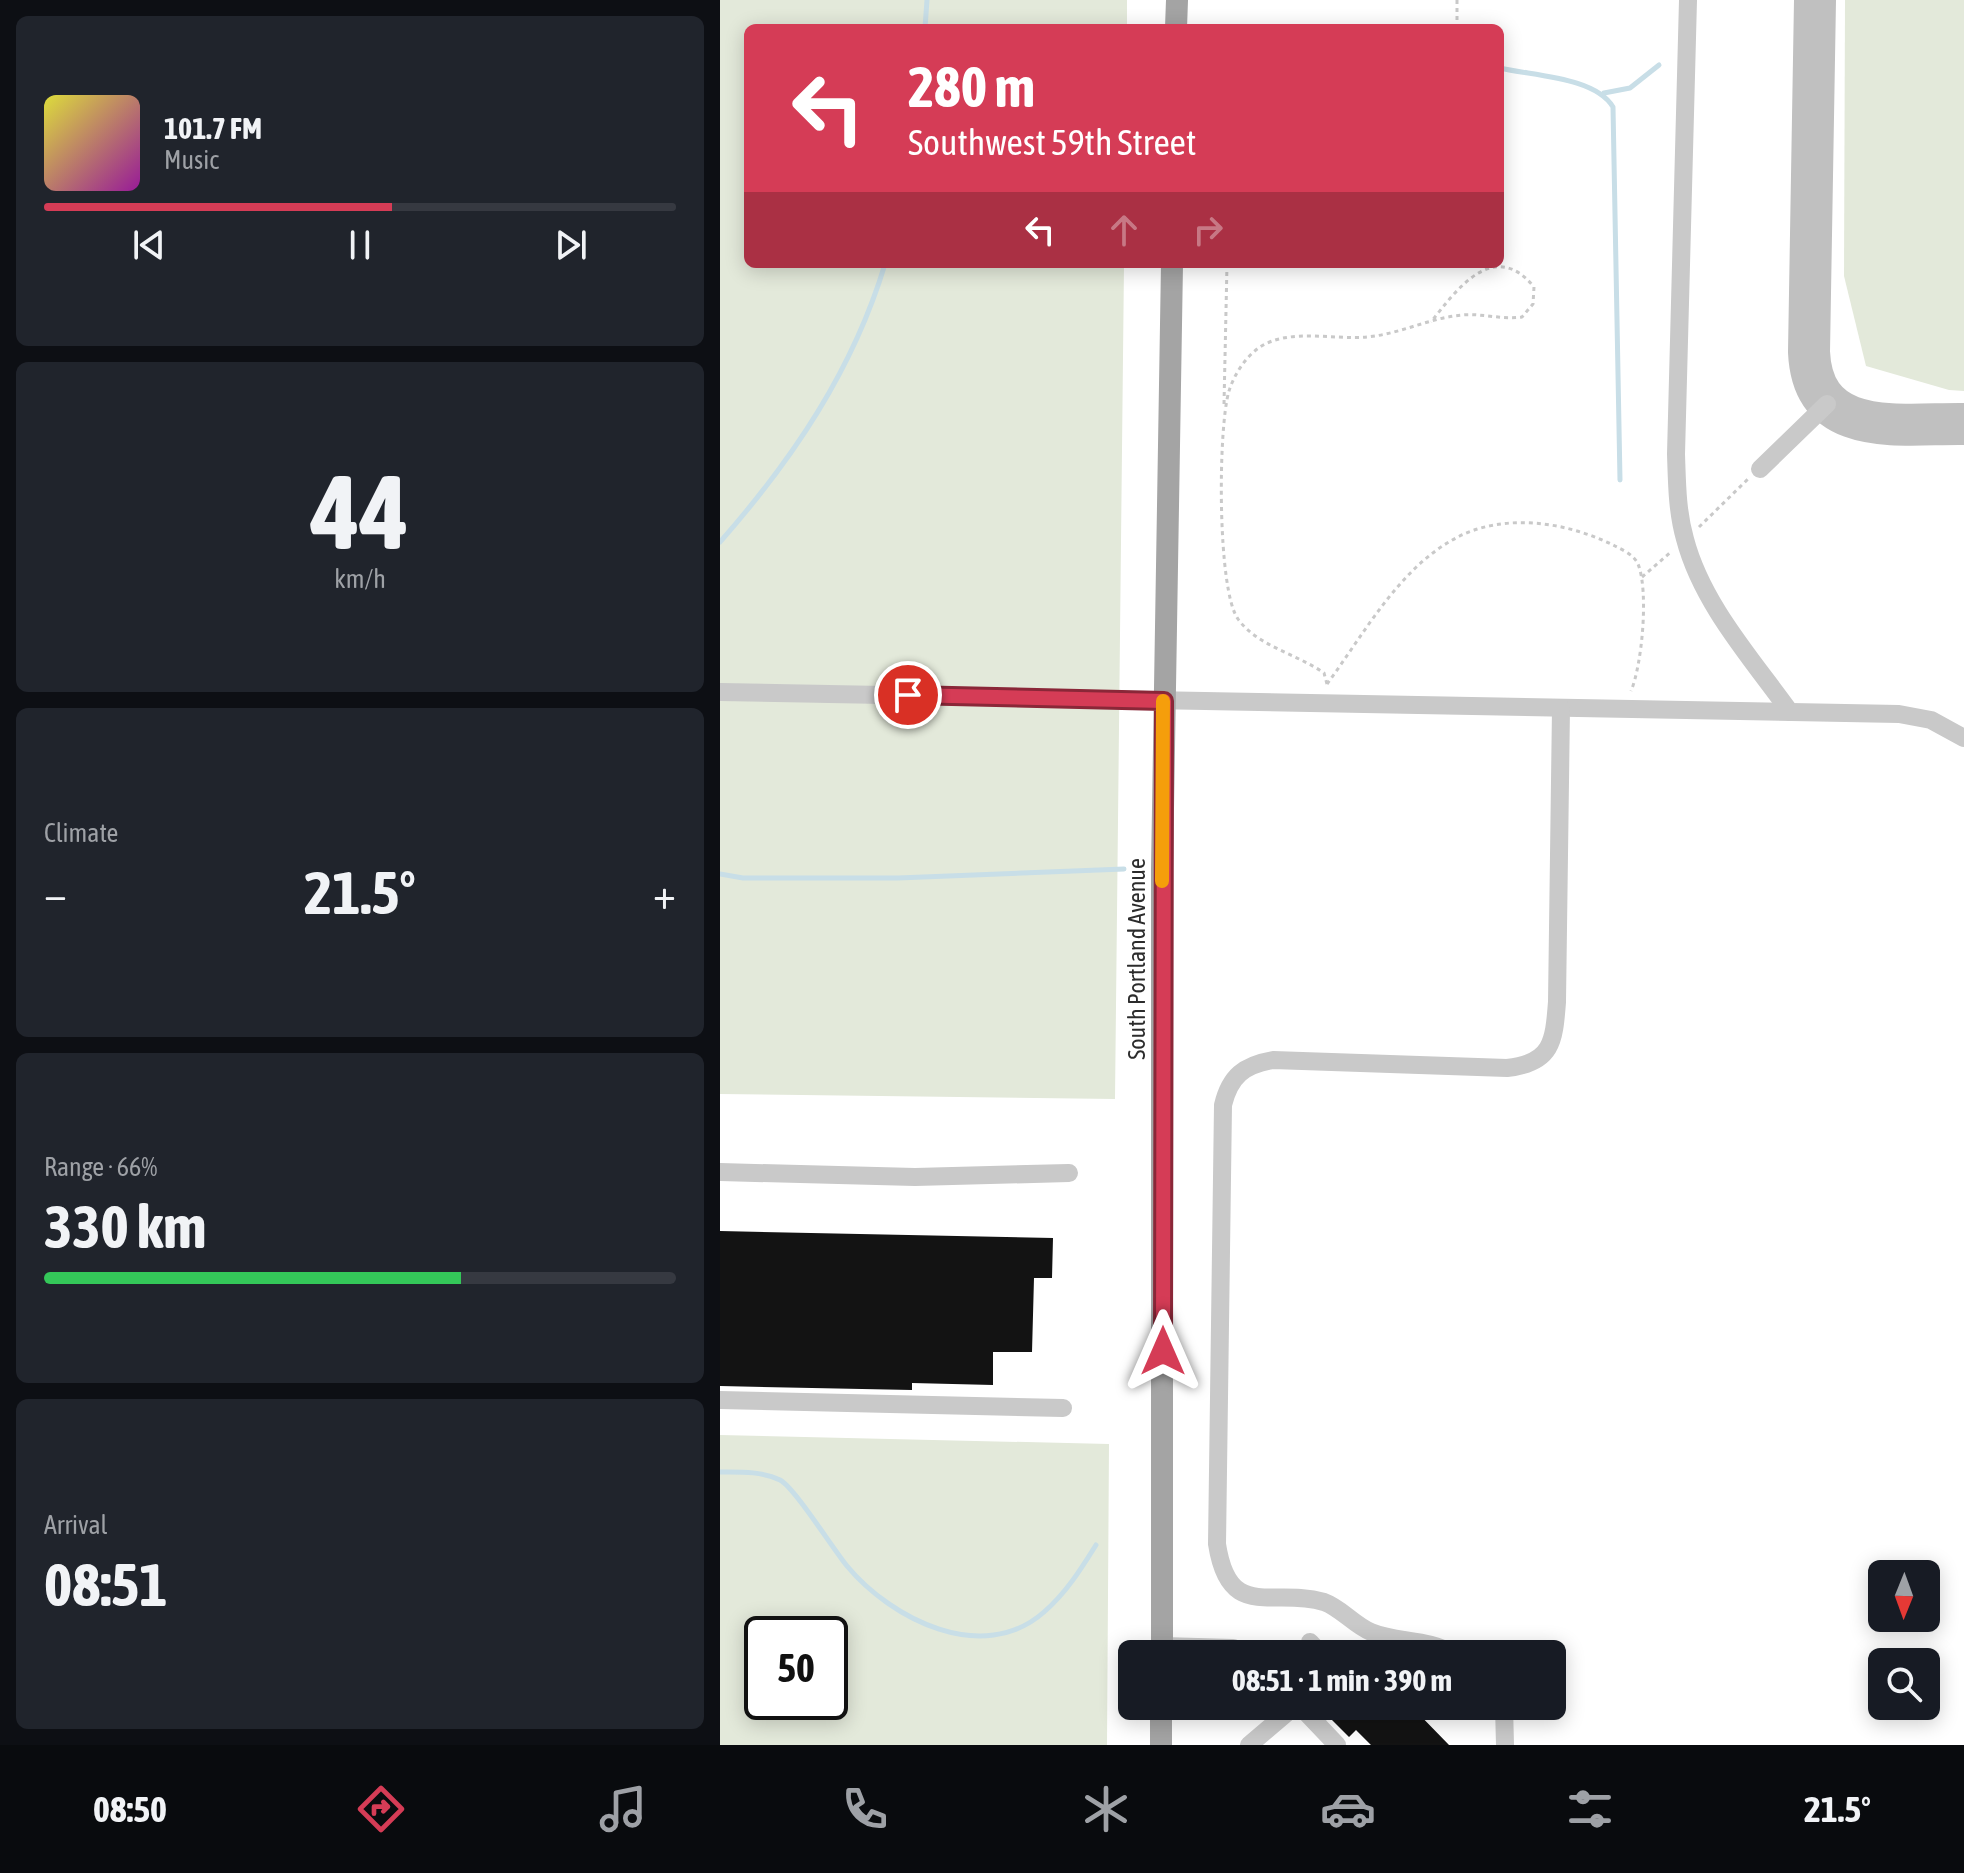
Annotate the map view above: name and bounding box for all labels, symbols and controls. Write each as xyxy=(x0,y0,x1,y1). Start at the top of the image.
text: 280 m xyxy=(908,55,1035,119)
icon: left xyxy=(776,56,880,160)
text: 101.7 FM xyxy=(164,111,262,145)
text: Southwest 59th Street xyxy=(908,121,1196,163)
text: Music xyxy=(164,145,219,175)
icon: left xyxy=(1018,208,1062,252)
icon: ahead xyxy=(1102,208,1146,252)
icon: right xyxy=(1186,208,1230,252)
icon: previous xyxy=(127,223,171,267)
icon: pause xyxy=(338,223,382,267)
icon: next xyxy=(549,223,593,267)
text: 44 xyxy=(311,452,409,571)
text: km/h xyxy=(334,564,386,594)
pin xyxy=(874,661,942,729)
icon: arrive xyxy=(886,673,930,717)
text: Climate xyxy=(44,818,118,848)
text: 21.5° xyxy=(304,858,416,927)
street label: South Portland Avenue xyxy=(1123,858,1150,1060)
text: − xyxy=(44,868,67,918)
text: + xyxy=(653,868,676,918)
text: Range · 66% xyxy=(44,1152,157,1182)
text: 330 km xyxy=(44,1192,206,1261)
position arrow xyxy=(1121,1309,1205,1393)
text: Arrival xyxy=(44,1510,108,1540)
text: 08:51 xyxy=(44,1550,167,1619)
north arrow xyxy=(1868,1560,1940,1632)
map controls xyxy=(1868,1560,1940,1720)
speed limit sign: 50 xyxy=(744,1616,848,1720)
button: search xyxy=(1868,1648,1940,1720)
text: 08:51 · 1 min · 390 m xyxy=(1232,1663,1452,1697)
icon: directions xyxy=(353,1781,409,1837)
icon: music xyxy=(595,1781,651,1837)
icon: phone xyxy=(837,1781,893,1837)
icon: climate xyxy=(1078,1781,1134,1837)
icon: car xyxy=(1320,1781,1376,1837)
icon: filters xyxy=(1562,1781,1618,1837)
text: 08:50 xyxy=(93,1788,167,1830)
text: 21.5° xyxy=(1804,1788,1871,1830)

